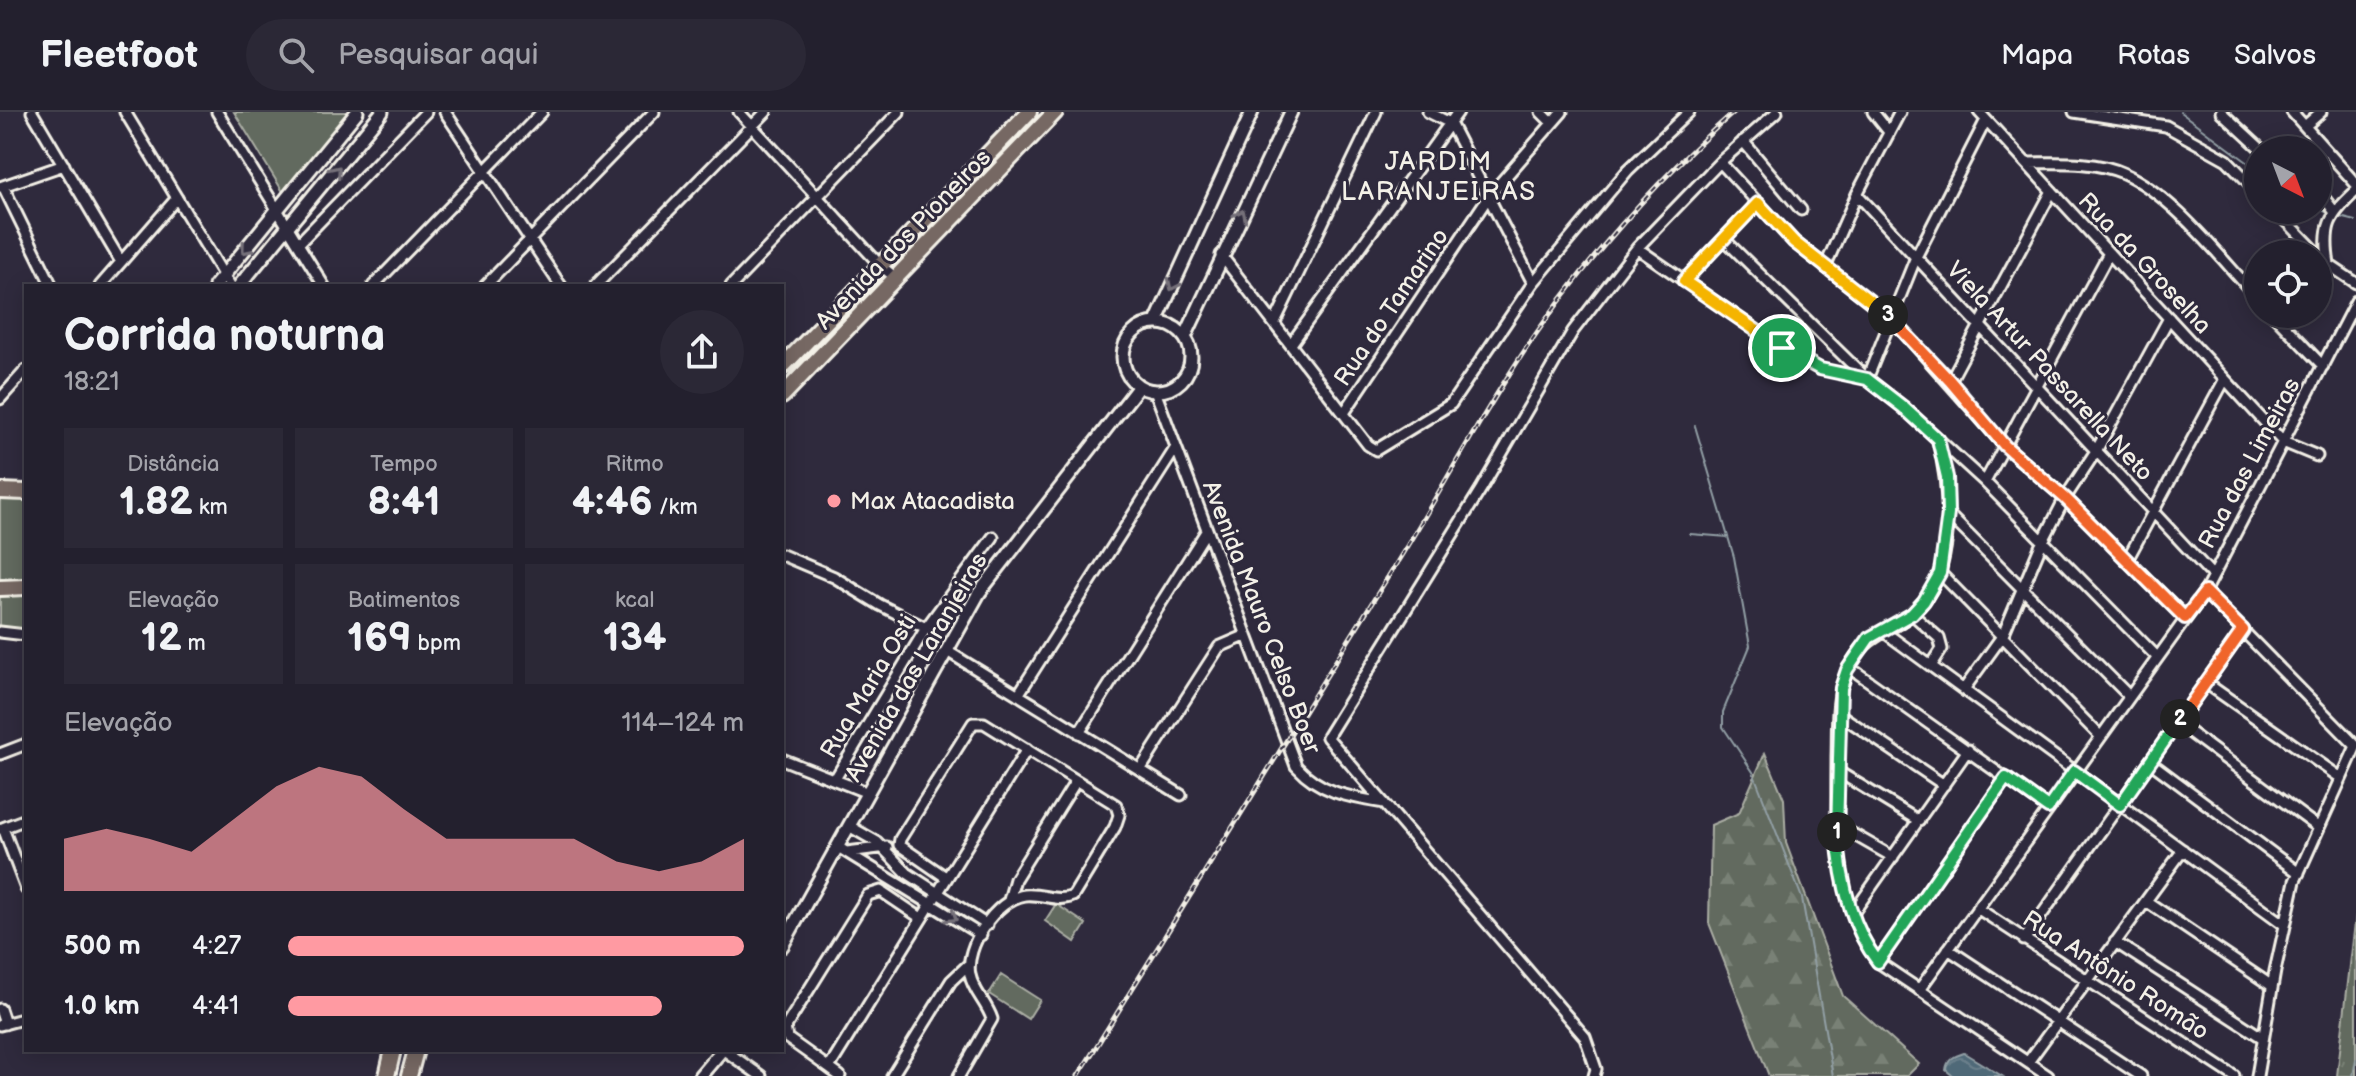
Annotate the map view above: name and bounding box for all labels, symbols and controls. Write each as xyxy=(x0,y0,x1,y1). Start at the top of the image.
search box xyxy=(246,19,806,91)
text: Fleetfoot xyxy=(40,33,198,78)
icon: search xyxy=(274,33,318,77)
text: Pesquisar aqui xyxy=(338,37,539,73)
text: Mapa xyxy=(2001,39,2073,72)
text: Rotas xyxy=(2117,39,2190,72)
text: Salvos xyxy=(2234,39,2316,72)
north arrow xyxy=(2244,136,2332,224)
map controls xyxy=(2244,136,2332,328)
street label: Avenida dos Pioneiros xyxy=(810,143,997,336)
district label: JARDIM LARANJEIRAS xyxy=(1341,147,1537,208)
one-way arrow xyxy=(326,166,341,181)
street label: Rua da Groselha xyxy=(2072,187,2217,340)
one-way arrow xyxy=(1231,208,1247,223)
street label: Rua do Tamarino xyxy=(1328,223,1455,392)
one-way arrow xyxy=(242,239,256,254)
button: locate xyxy=(2244,240,2332,328)
street label: Viela Artur Passarella Neto xyxy=(1940,255,2159,487)
one-way arrow xyxy=(1167,276,1183,291)
pin: 3 xyxy=(1868,295,1908,335)
text: 3 xyxy=(1882,301,1894,328)
text: Corrida noturna xyxy=(64,310,385,363)
button: share xyxy=(660,310,744,394)
pin xyxy=(1748,314,1816,382)
icon: arrive xyxy=(1760,326,1804,370)
text: 18:21 xyxy=(64,367,119,398)
street label: Rua das Limeiras xyxy=(2192,373,2307,553)
text: Distância xyxy=(127,451,220,478)
text: Tempo xyxy=(370,451,438,478)
text: Ritmo xyxy=(606,451,664,478)
street label: Avenida Mauro Celso Boer xyxy=(1196,477,1327,758)
text: 1.82 xyxy=(119,478,193,526)
text: 8:41 xyxy=(367,478,441,526)
text: 4:46 xyxy=(572,478,653,526)
place label: Max Atacadista xyxy=(850,487,1015,516)
marker: Max Atacadista xyxy=(825,492,843,510)
text: km xyxy=(193,494,228,521)
text: /km xyxy=(653,494,698,521)
street label: Avenida das Laranjeiras xyxy=(839,548,994,787)
text: Elevação xyxy=(127,587,219,614)
text: Batimentos xyxy=(348,587,460,614)
text: kcal xyxy=(615,587,654,614)
street label: Rua Maria Osti xyxy=(814,609,923,763)
text: 12 xyxy=(141,614,182,662)
text: 169 xyxy=(347,614,412,662)
text: 134 xyxy=(603,614,667,662)
text: m xyxy=(182,630,206,657)
text: bpm xyxy=(412,630,461,657)
pin: 2 xyxy=(2160,699,2200,739)
text: 2 xyxy=(2173,705,2187,732)
text: Elevação xyxy=(64,708,172,739)
text: 114–124 m xyxy=(621,708,744,739)
pin: 1 xyxy=(1817,812,1857,852)
text: 1 xyxy=(1832,818,1842,845)
street label: Rua Antônio Romão xyxy=(2017,904,2214,1046)
one-way arrow xyxy=(943,907,958,923)
text: 500 m xyxy=(64,931,141,962)
text: 4:27 xyxy=(192,931,241,962)
text: 1.0 km xyxy=(64,991,140,1022)
text: 4:41 xyxy=(192,991,239,1022)

